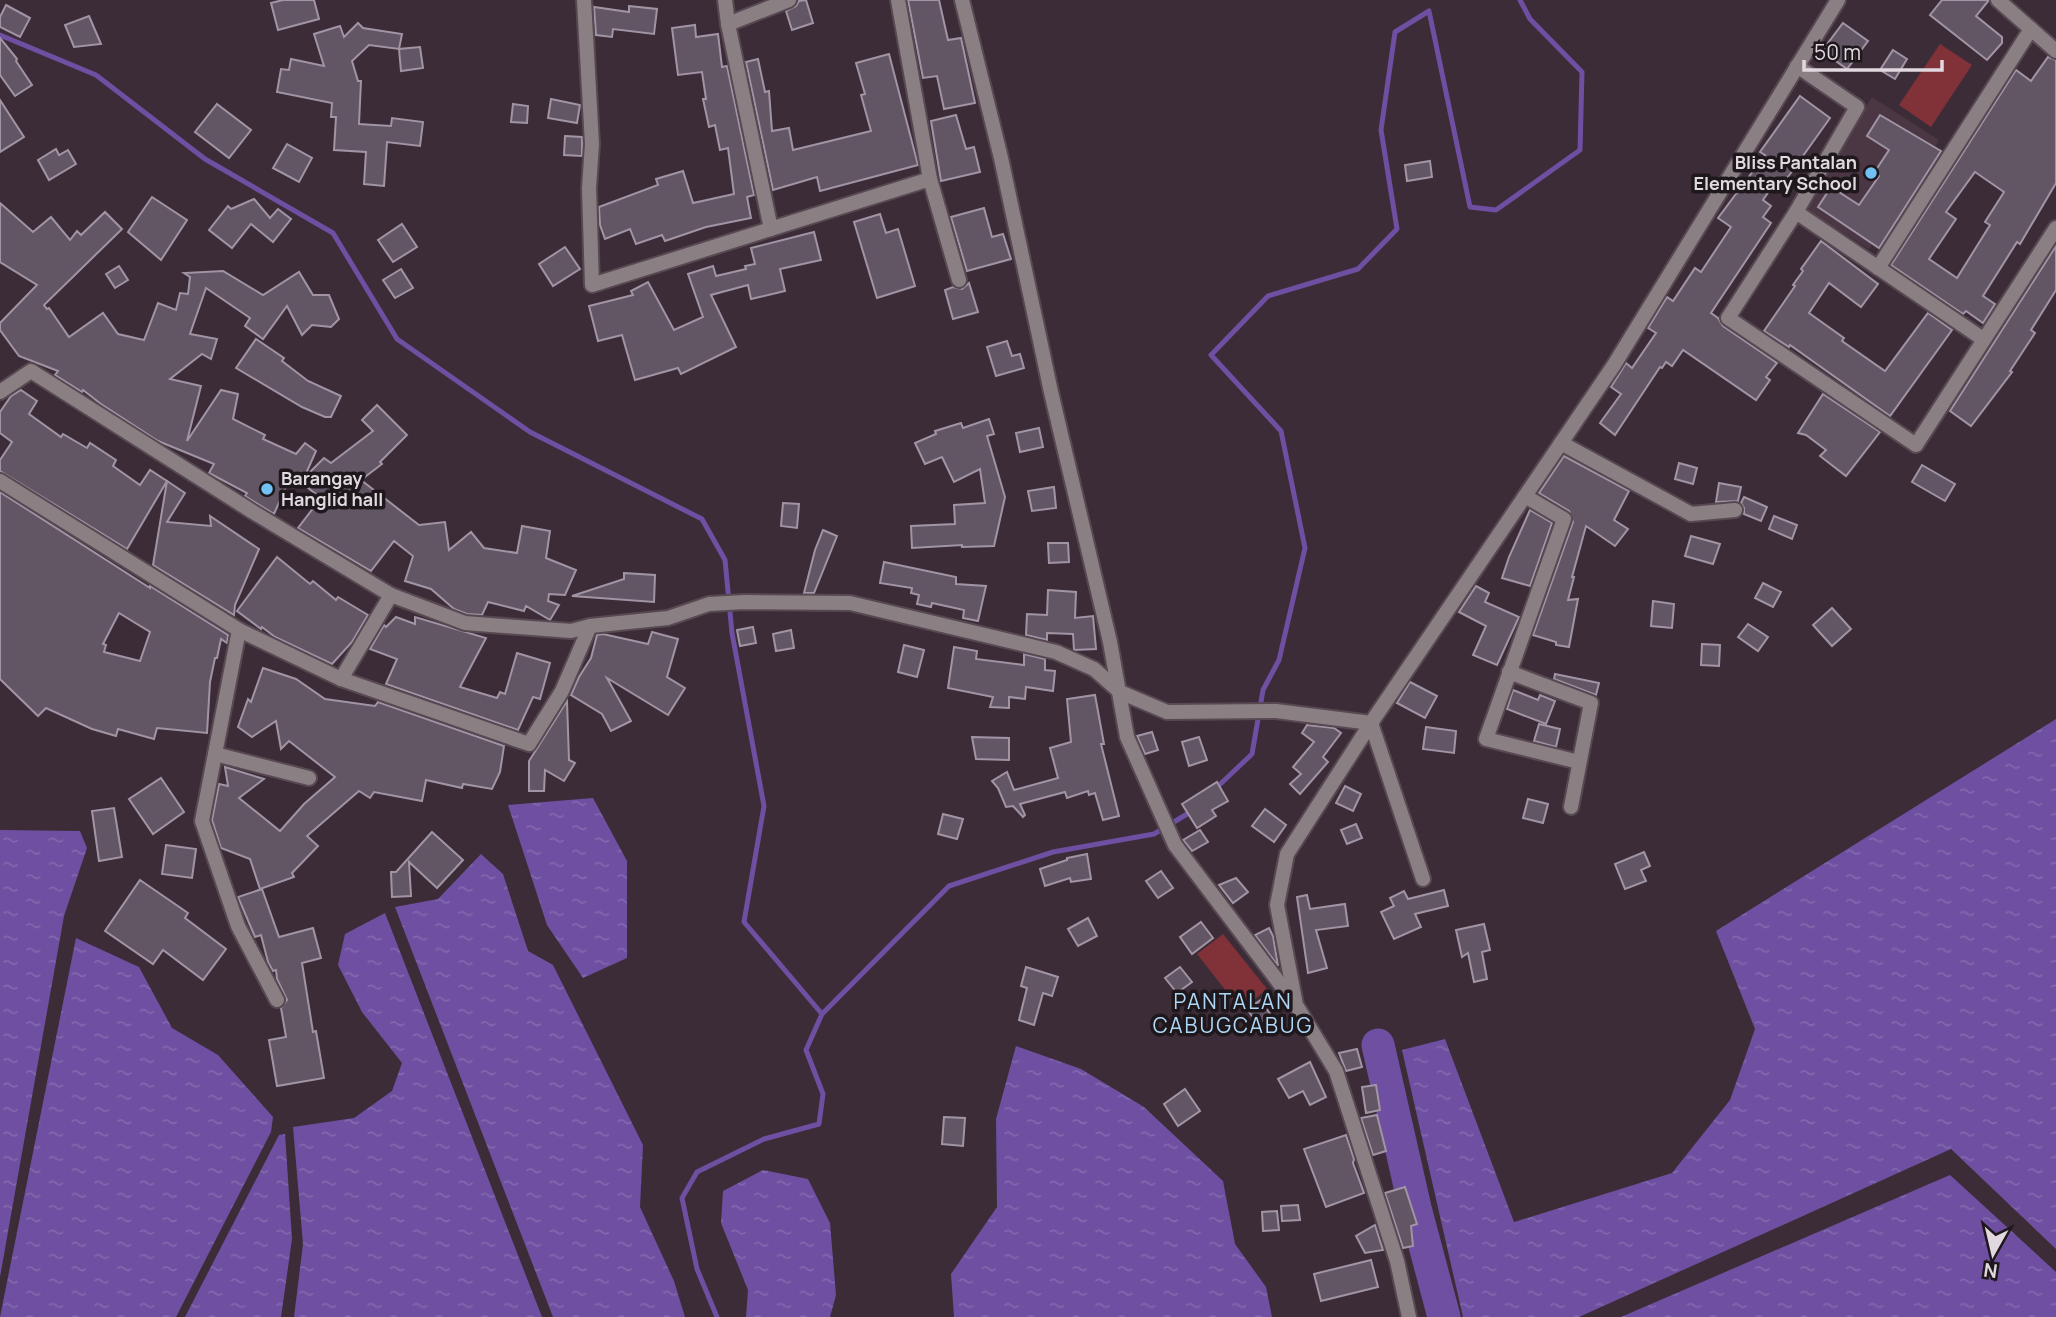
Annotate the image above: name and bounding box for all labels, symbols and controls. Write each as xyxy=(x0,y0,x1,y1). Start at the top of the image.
scale bar xyxy=(1804,28,1942,72)
text: 50 m xyxy=(1814,38,1861,66)
place label: Bliss Pantalan Elementary School xyxy=(1694,150,1857,195)
marker: Bliss Pantalan Elementary School xyxy=(1863,165,1879,181)
place label: Barangay Hanglid hall xyxy=(281,466,383,511)
marker: Barangay Hanglid hall xyxy=(259,481,275,497)
district label: PANTALAN CABUGCABUG xyxy=(1153,987,1313,1039)
north arrow xyxy=(1958,1219,2028,1289)
text: N xyxy=(1982,1257,1999,1285)

